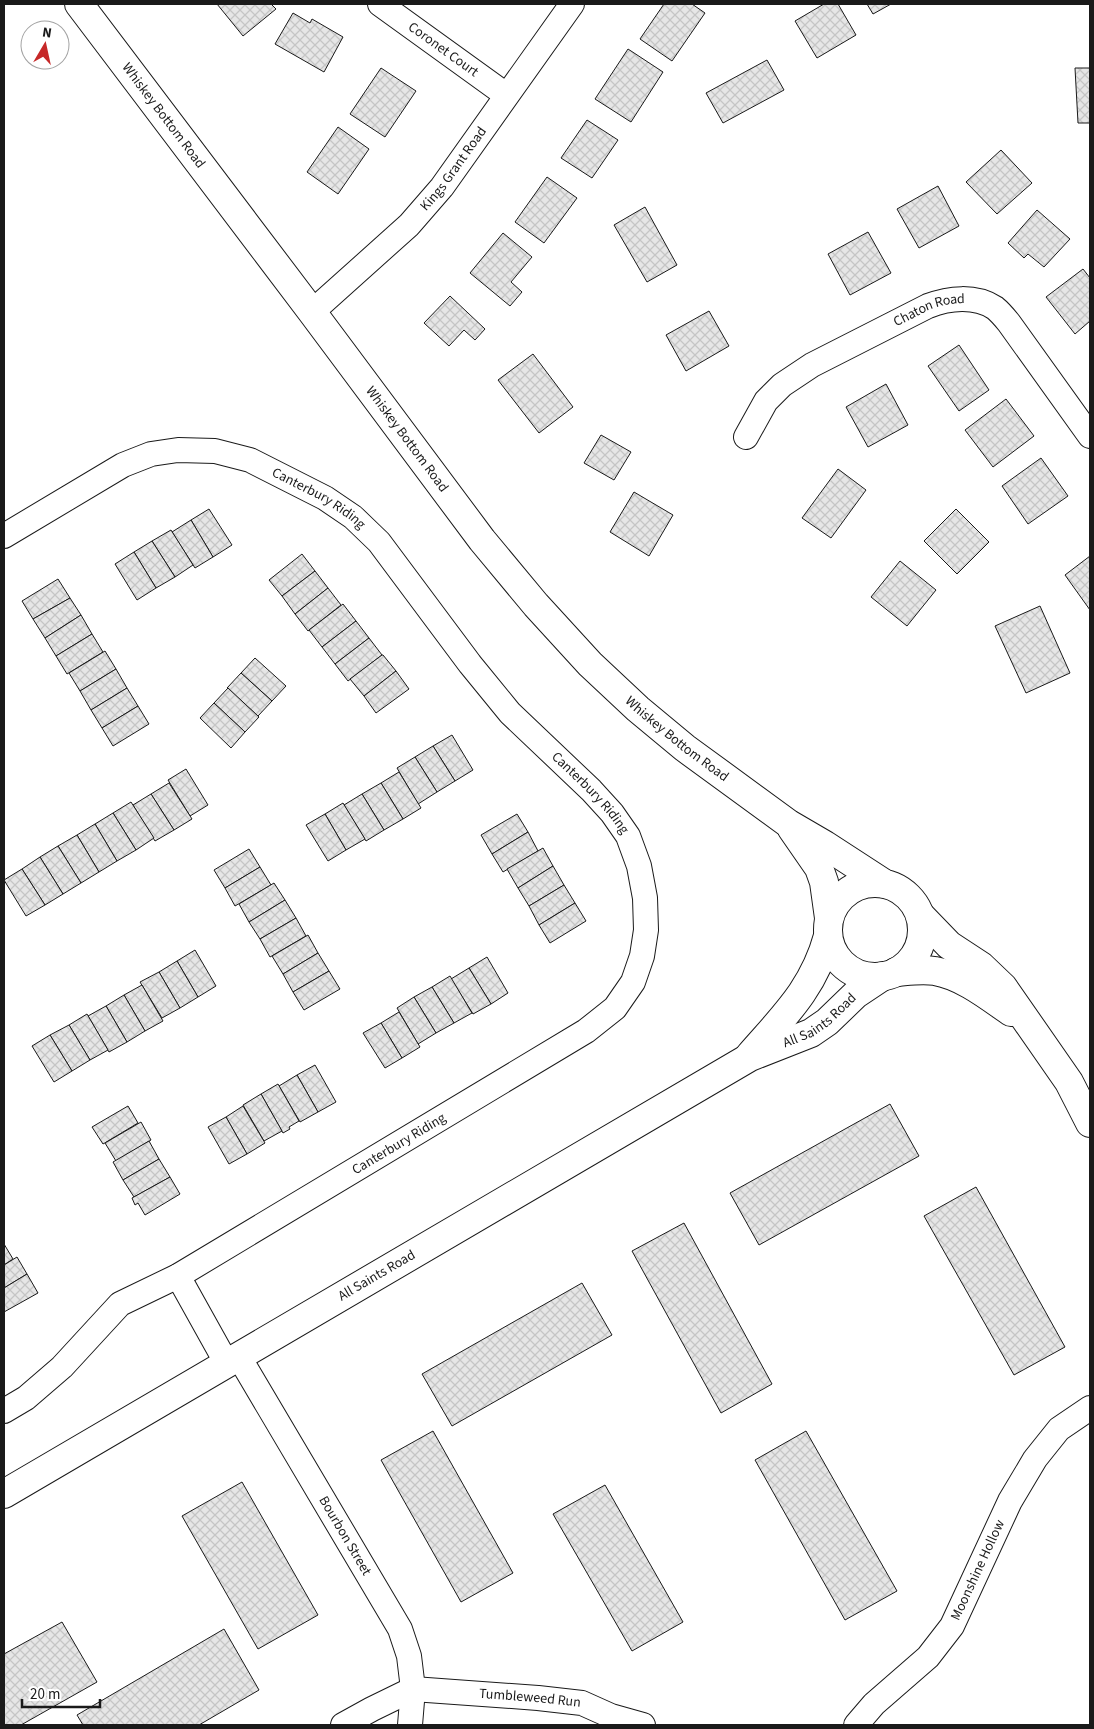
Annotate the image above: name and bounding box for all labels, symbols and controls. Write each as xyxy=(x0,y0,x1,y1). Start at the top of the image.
street label: Coronet Court xyxy=(404,17,483,82)
north arrow xyxy=(20,20,70,70)
text: N xyxy=(41,23,53,44)
street label: Whiskey Bottom Road xyxy=(117,59,210,173)
street label: Kings Grant Road xyxy=(416,123,492,215)
street label: Chaton Road xyxy=(890,289,965,332)
street label: Whiskey Bottom Road xyxy=(361,382,453,496)
street label: Canterbury Riding xyxy=(268,463,370,534)
street label: Whiskey Bottom Road xyxy=(620,692,733,787)
street label: Canterbury Riding xyxy=(547,747,634,838)
street label: All Saints Road xyxy=(780,989,861,1053)
street label: Canterbury Riding xyxy=(348,1108,450,1180)
street label: All Saints Road xyxy=(334,1245,419,1306)
street label: Bourbon Street xyxy=(314,1492,376,1580)
street label: Moonshine Hollow xyxy=(946,1517,1010,1624)
scale bar xyxy=(22,1676,100,1708)
text: 20 m xyxy=(30,1684,60,1705)
street label: Tumbleweed Run xyxy=(478,1684,582,1713)

